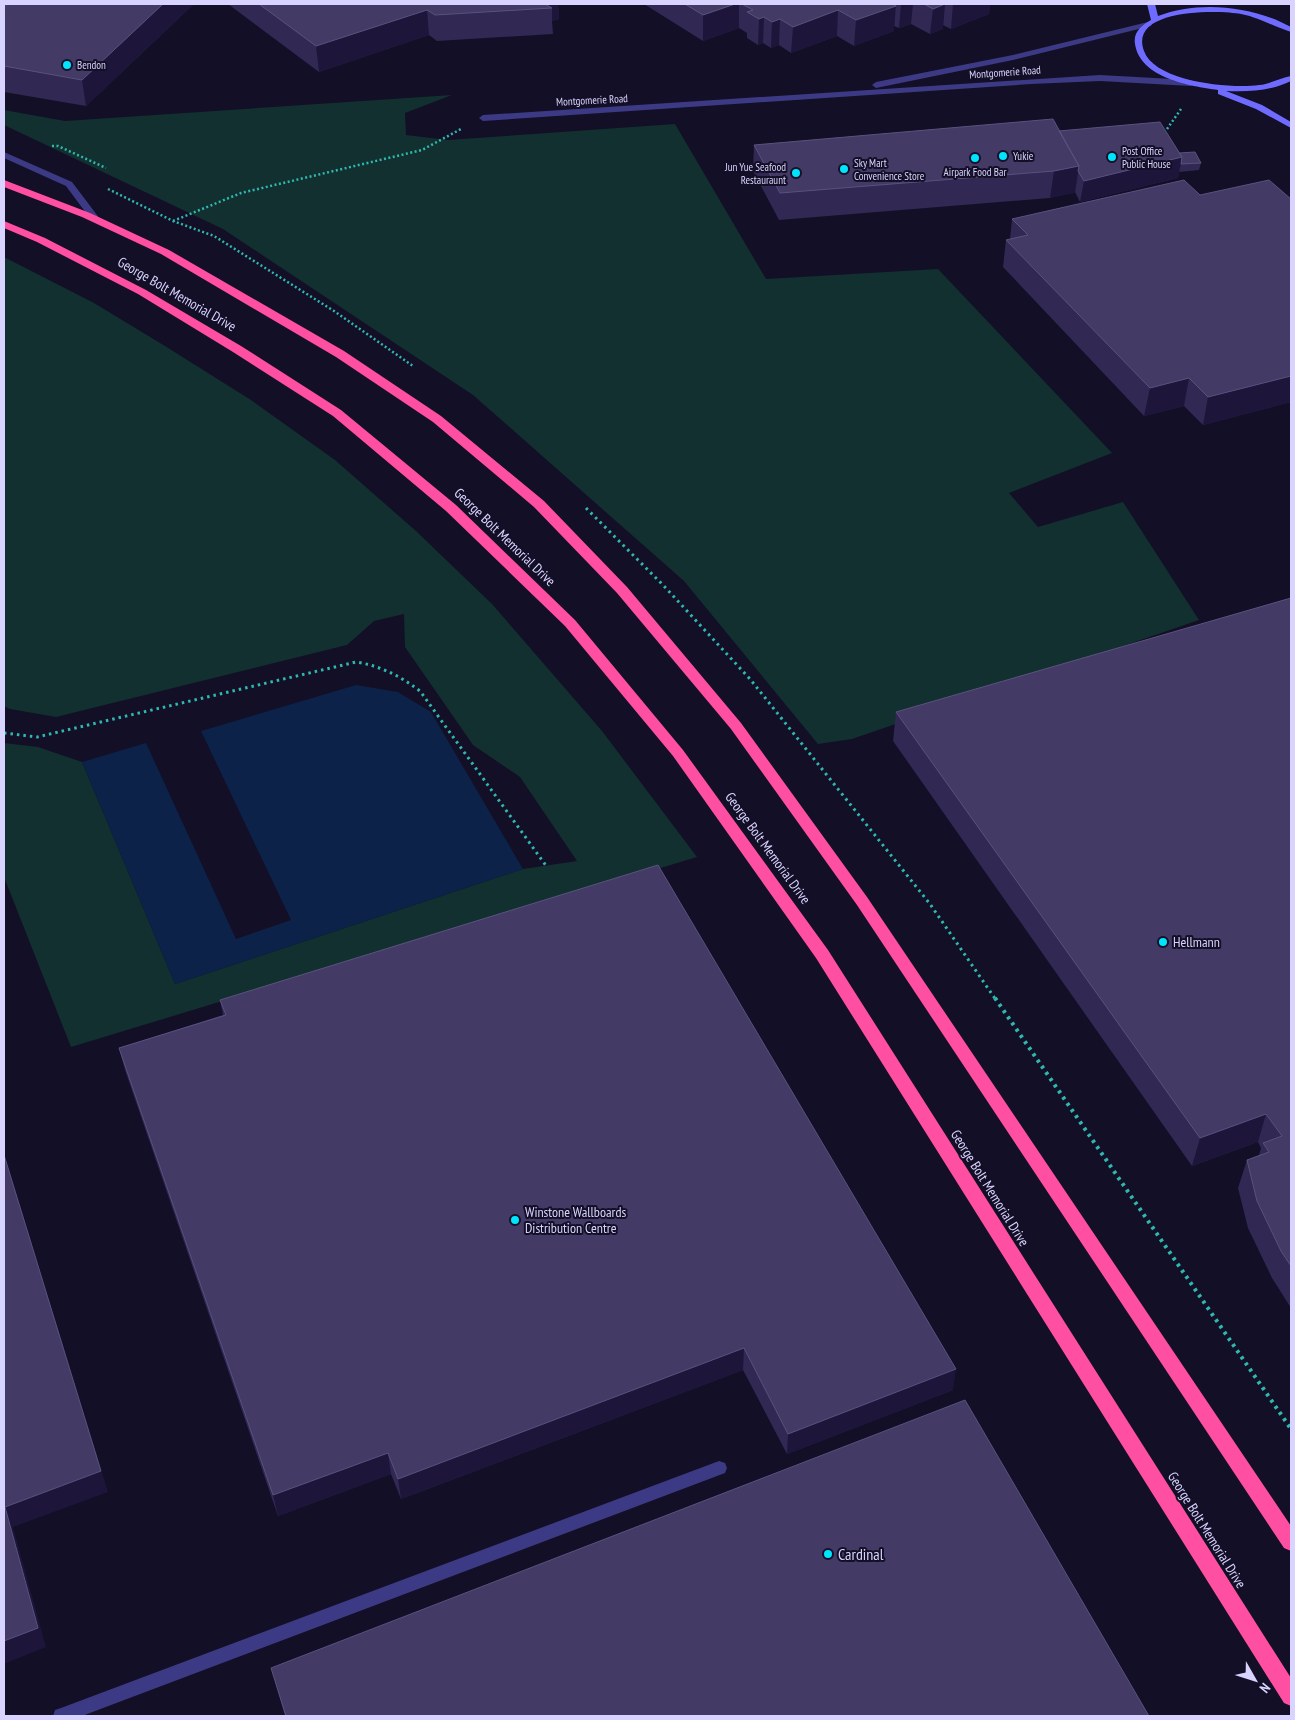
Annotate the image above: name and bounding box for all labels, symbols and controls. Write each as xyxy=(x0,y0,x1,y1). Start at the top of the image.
place label: Bendon xyxy=(77,58,106,72)
marker: Bendon xyxy=(61,59,73,71)
street label: Montgomerie Road xyxy=(969,62,1042,81)
street label: Montgomerie Road xyxy=(556,91,628,109)
place label: Post Office Public House xyxy=(1122,144,1171,171)
place label: Yukie xyxy=(1013,149,1034,163)
marker: Yukie xyxy=(997,150,1009,162)
marker: Post Office Public House xyxy=(1106,151,1118,163)
marker: Airpark Food Bar xyxy=(969,152,981,164)
place label: Sky Mart Convenience Store xyxy=(854,156,925,183)
place label: Jun Yue Seafood Restauraunt xyxy=(724,160,786,187)
marker: Sky Mart Convenience Store xyxy=(838,163,850,175)
place label: Airpark Food Bar xyxy=(944,165,1006,179)
marker: Jun Yue Seafood Restauraunt xyxy=(790,167,802,179)
street label: George Bolt Memorial Drive xyxy=(114,253,240,335)
street label: George Bolt Memorial Drive xyxy=(451,484,560,590)
street label: George Bolt Memorial Drive xyxy=(721,789,815,908)
place label: Hellmann xyxy=(1173,933,1220,951)
marker: Hellmann xyxy=(1157,936,1169,948)
street label: George Bolt Memorial Drive xyxy=(947,1126,1033,1250)
place label: Winstone Wallboards Distribution Centre xyxy=(525,1203,626,1237)
marker: Winstone Wallboards Distribution Centre xyxy=(509,1214,521,1226)
street label: George Bolt Memorial Drive xyxy=(1164,1468,1250,1592)
place label: Cardinal xyxy=(838,1544,884,1564)
marker: Cardinal xyxy=(822,1548,834,1560)
north arrow xyxy=(1230,1655,1280,1705)
text: N xyxy=(1256,1680,1274,1697)

